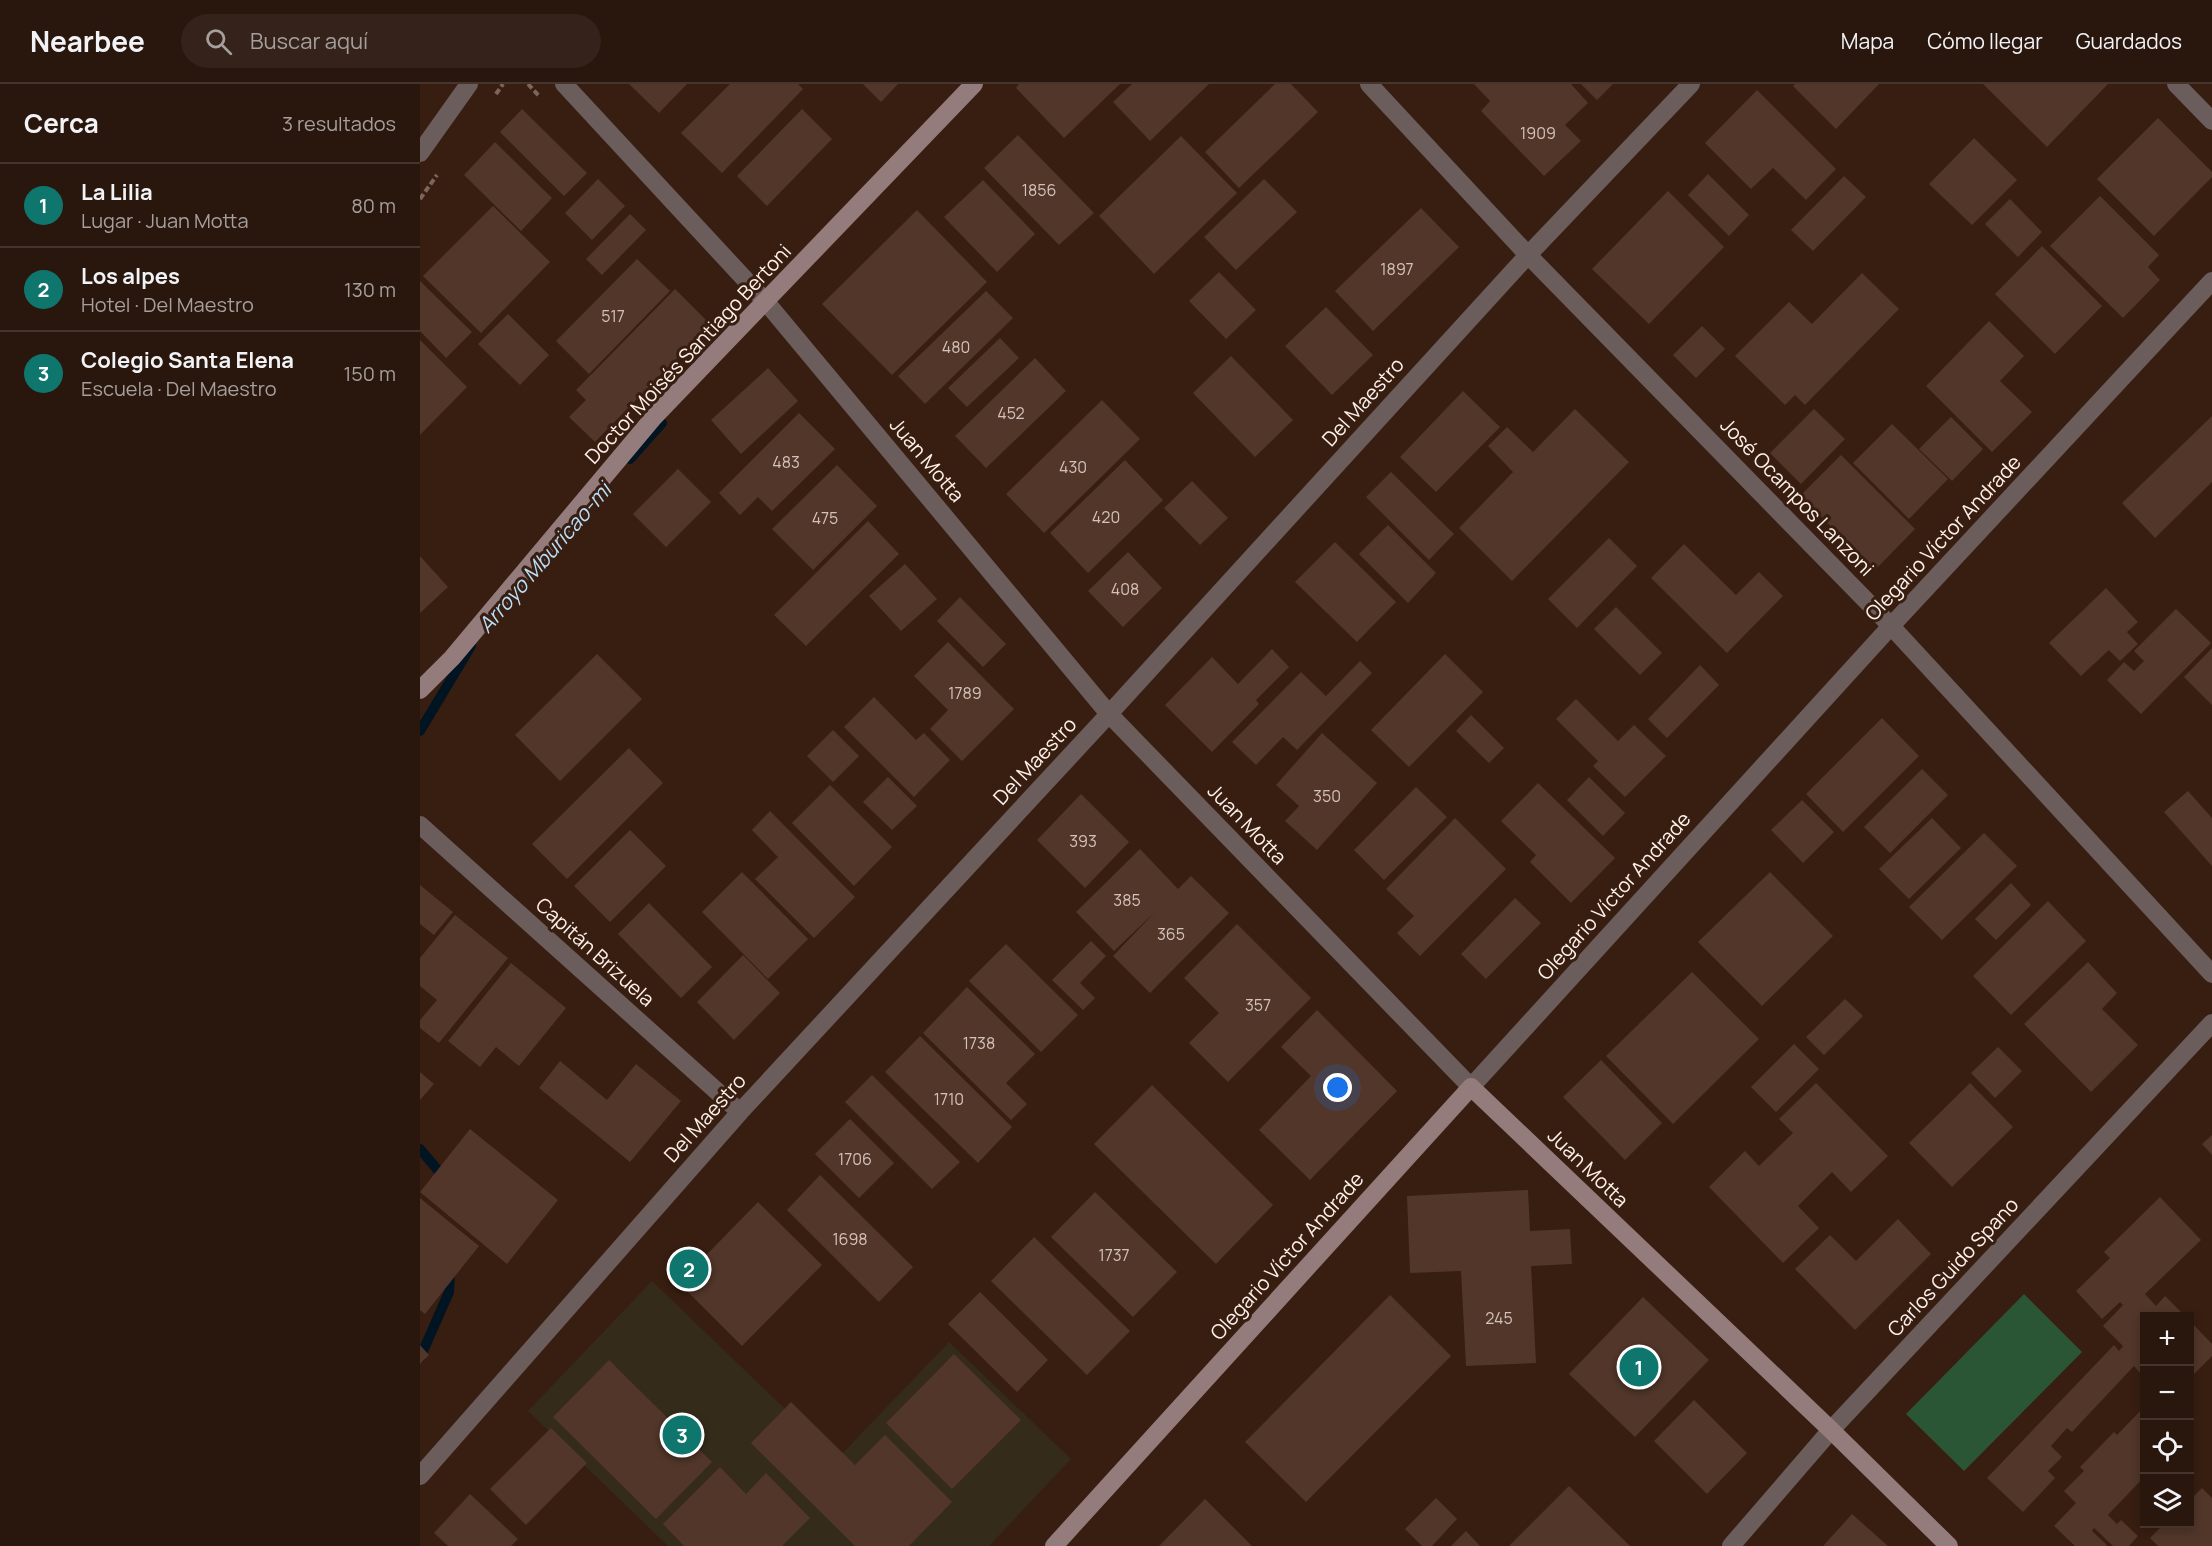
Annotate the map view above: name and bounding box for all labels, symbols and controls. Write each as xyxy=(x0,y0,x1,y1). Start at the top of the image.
search box xyxy=(181,14,601,68)
text: Nearbee xyxy=(30,22,145,60)
icon: search xyxy=(202,25,235,58)
text: Buscar aquí xyxy=(250,26,368,56)
text: Mapa xyxy=(1841,27,1894,55)
text: Cómo llegar xyxy=(1927,27,2043,55)
text: Guardados xyxy=(2076,27,2182,55)
text: Cerca xyxy=(24,105,99,141)
text: 3 resultados xyxy=(282,110,396,137)
house number: 1909 xyxy=(1520,122,1556,144)
text: La Lilia xyxy=(81,177,153,207)
house number: 1856 xyxy=(1022,179,1056,201)
text: 1 xyxy=(39,192,48,219)
text: 80 m xyxy=(351,192,396,219)
text: Lugar · Juan Motta xyxy=(81,207,249,234)
street label: Doctor Moisés Santiago Bertoni xyxy=(579,238,797,469)
house number: 1897 xyxy=(1380,258,1414,280)
text: Los alpes xyxy=(81,261,180,291)
text: 2 xyxy=(38,276,49,303)
text: 130 m xyxy=(344,276,396,303)
text: Hotel · Del Maestro xyxy=(81,291,254,318)
house number: 517 xyxy=(601,305,625,327)
house number: 480 xyxy=(942,336,970,358)
text: Colegio Santa Elena xyxy=(81,345,294,375)
street label: Del Maestro xyxy=(1316,351,1410,452)
text: 3 xyxy=(38,360,49,387)
text: 150 m xyxy=(343,360,396,387)
text: Escuela · Del Maestro xyxy=(81,375,277,402)
house number: 452 xyxy=(997,402,1025,424)
street label: Juan Motta xyxy=(884,412,971,508)
street label: José Ocampos Lanzoni xyxy=(1715,412,1880,582)
street label: Olegario Víctor Andrade xyxy=(1859,449,2027,626)
house number: 483 xyxy=(772,451,800,473)
house number: 430 xyxy=(1059,456,1087,478)
water label: Arroyo Mburicao-mi xyxy=(471,474,619,638)
house number: 420 xyxy=(1092,506,1120,528)
house number: 475 xyxy=(812,507,838,529)
house number: 408 xyxy=(1111,578,1139,600)
house number: 1789 xyxy=(948,682,982,704)
street label: Del Maestro xyxy=(987,711,1082,810)
street label: Juan Motta xyxy=(1202,777,1293,870)
house number: 350 xyxy=(1313,785,1341,807)
street label: Olegario Víctor Andrade xyxy=(1531,806,1696,985)
house number: 393 xyxy=(1069,830,1097,852)
house number: 385 xyxy=(1113,889,1141,911)
street label: Capitán Brizuela xyxy=(530,891,660,1012)
house number: 365 xyxy=(1157,923,1185,945)
house number: 357 xyxy=(1245,994,1271,1016)
house number: 1738 xyxy=(963,1032,995,1054)
street label: Del Maestro xyxy=(658,1067,752,1168)
your location xyxy=(1323,1073,1352,1102)
house number: 1710 xyxy=(934,1088,964,1110)
street label: Juan Motta xyxy=(1542,1122,1635,1213)
house number: 1706 xyxy=(838,1148,872,1170)
street label: Olegario Víctor Andrade xyxy=(1204,1166,1369,1345)
street label: Carlos Guido Spano xyxy=(1881,1191,2024,1342)
house number: 1698 xyxy=(832,1228,868,1250)
house number: 1737 xyxy=(1098,1244,1130,1266)
pin: 2 xyxy=(670,1246,708,1292)
house number: 245 xyxy=(1485,1307,1513,1329)
map controls xyxy=(2140,1312,2194,1528)
button: + xyxy=(2140,1312,2194,1366)
pin: 1 xyxy=(1620,1344,1658,1390)
button: − xyxy=(2140,1366,2194,1420)
pin: 3 xyxy=(662,1412,702,1458)
button: locate xyxy=(2140,1420,2194,1474)
button: layers xyxy=(2140,1474,2194,1528)

